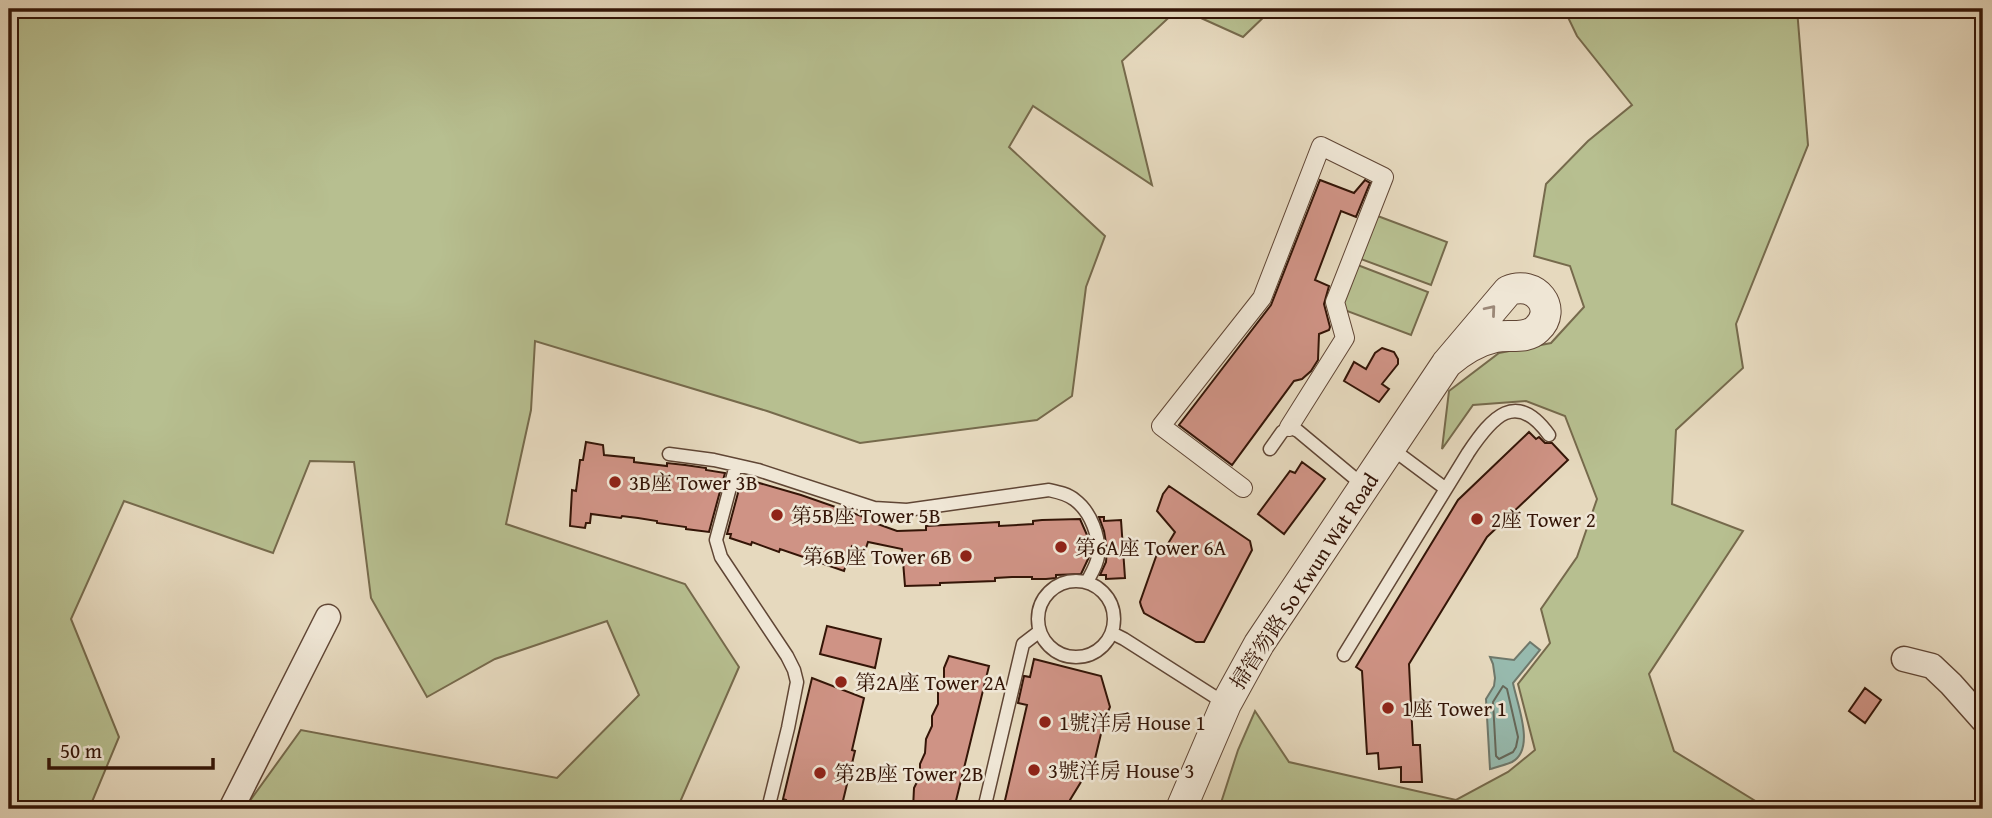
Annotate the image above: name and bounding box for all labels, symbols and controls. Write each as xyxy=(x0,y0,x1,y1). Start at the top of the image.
one-way arrow xyxy=(1482,306,1495,318)
street label: 掃管笏路 So Kwun Wat Road xyxy=(1222,466,1386,695)
place label: 3B座 Tower 3B xyxy=(629,467,758,498)
marker: 3B座 Tower 3B xyxy=(607,474,623,490)
place label: 第5B座 Tower 5B xyxy=(791,500,941,531)
place label: 2座 Tower 2 xyxy=(1491,504,1596,535)
marker: 第5B座 Tower 5B xyxy=(769,507,785,523)
marker: 2座 Tower 2 xyxy=(1469,511,1485,527)
place label: 第6A座 Tower 6A xyxy=(1075,532,1227,563)
marker: 第6A座 Tower 6A xyxy=(1053,539,1069,555)
place label: 第6B座 Tower 6B xyxy=(802,541,952,572)
marker: 第6B座 Tower 6B xyxy=(958,548,974,564)
place label: 第2A座 Tower 2A xyxy=(855,667,1007,698)
marker: 第2A座 Tower 2A xyxy=(833,674,849,690)
place label: 1座 Tower 1 xyxy=(1402,693,1507,724)
marker: 1座 Tower 1 xyxy=(1380,700,1396,716)
place label: 1號洋房 House 1 xyxy=(1059,707,1206,738)
marker: 1號洋房 House 1 xyxy=(1037,714,1053,730)
scale bar xyxy=(49,727,214,771)
text: 50 m xyxy=(60,735,102,766)
place label: 3號洋房 House 3 xyxy=(1048,755,1195,786)
place label: 第2B座 Tower 2B xyxy=(834,758,984,789)
marker: 3號洋房 House 3 xyxy=(1026,762,1042,778)
marker: 第2B座 Tower 2B xyxy=(812,765,828,781)

